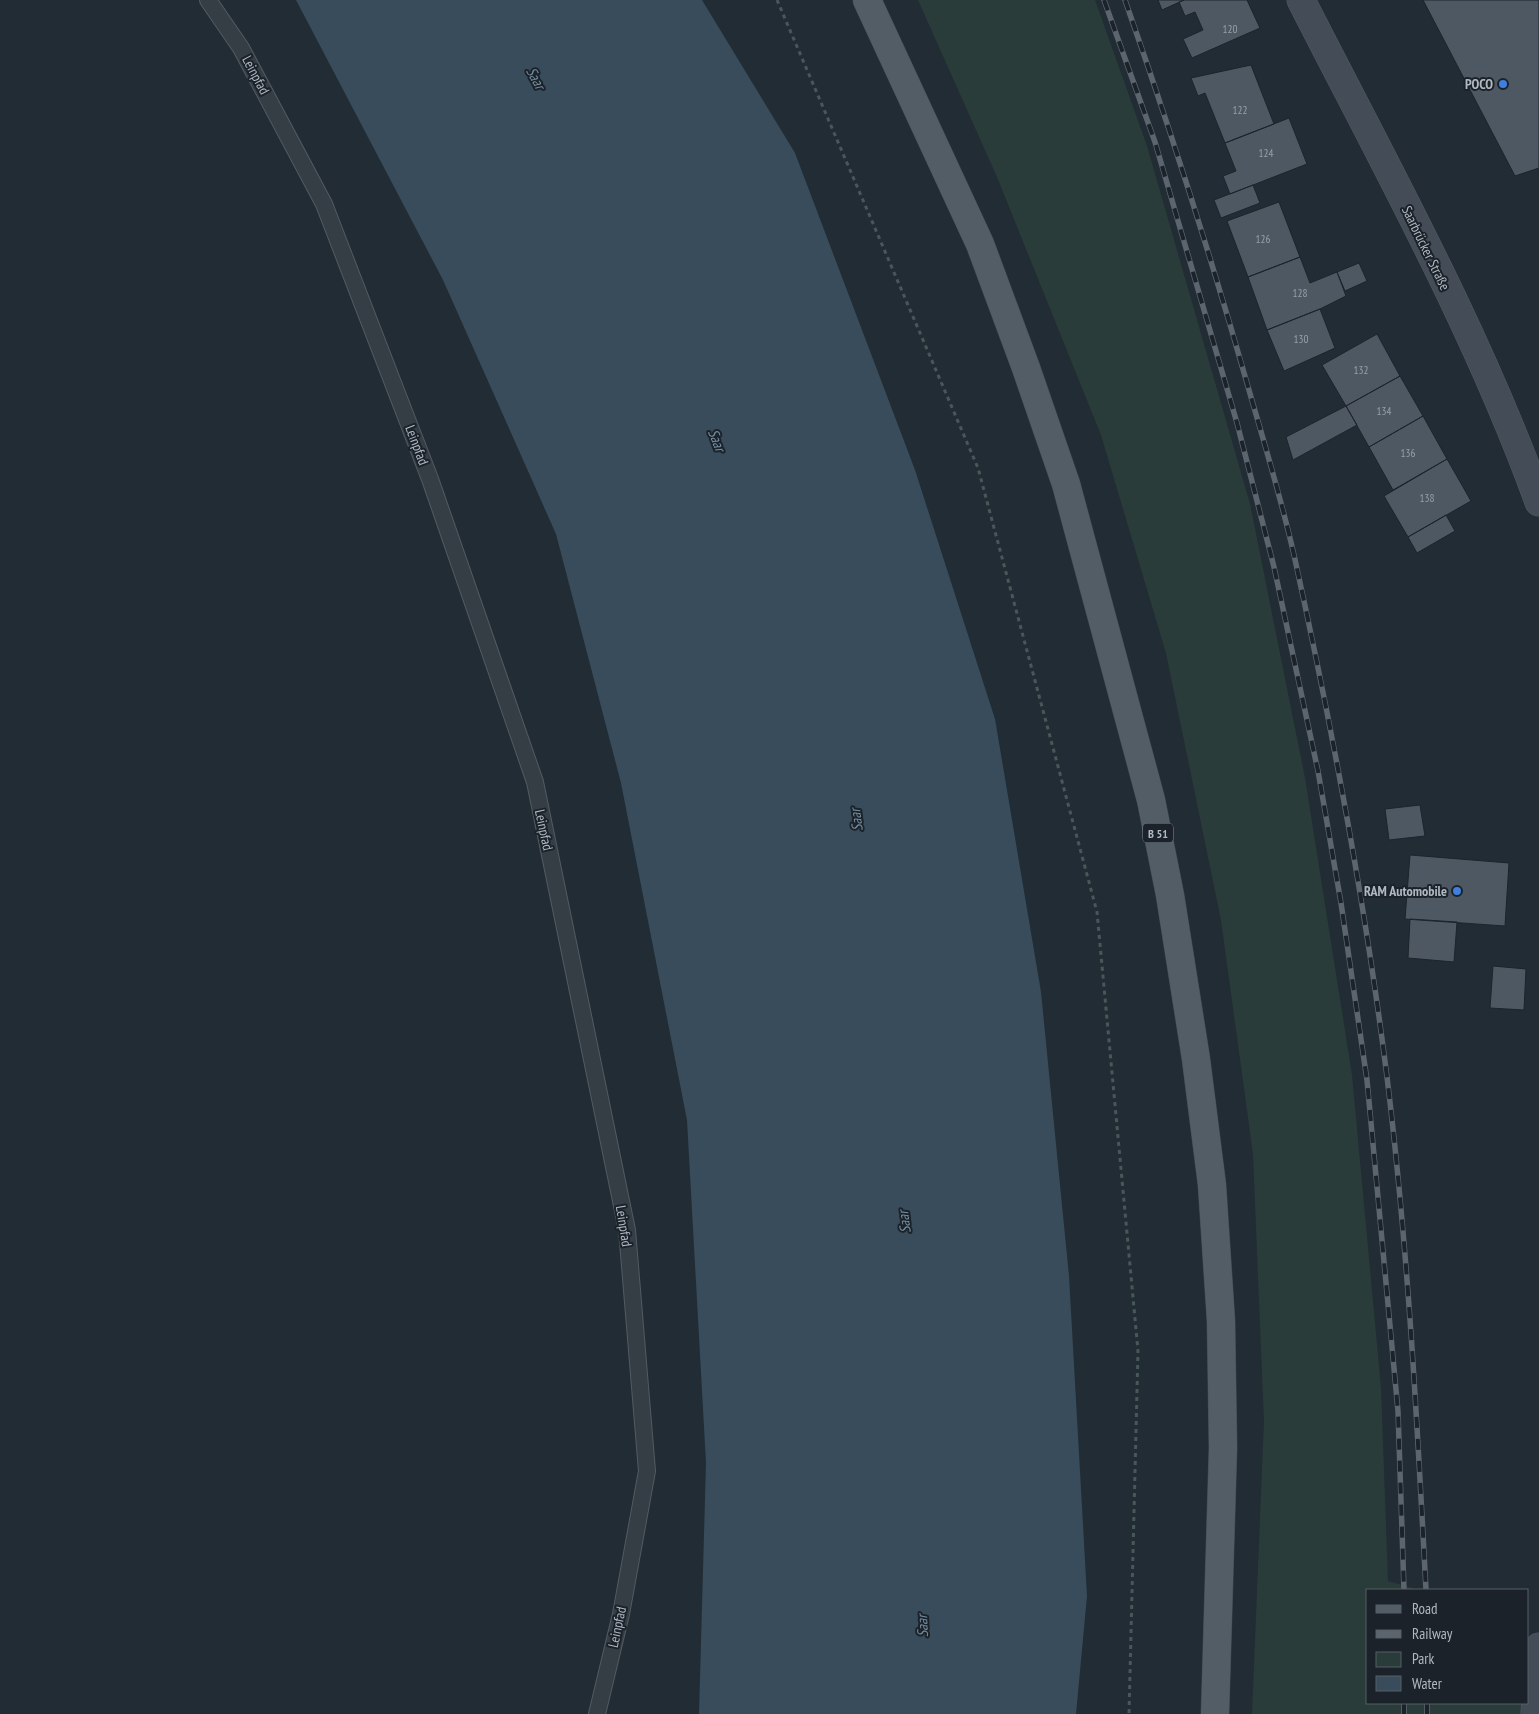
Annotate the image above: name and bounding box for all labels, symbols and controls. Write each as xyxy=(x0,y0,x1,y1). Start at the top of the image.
house number: 120 xyxy=(1223,22,1237,36)
street label: Leinpfad xyxy=(238,53,274,97)
water label: Saar xyxy=(522,64,551,94)
place label: POCO xyxy=(1465,75,1493,93)
marker: POCO xyxy=(1497,78,1509,90)
house number: 122 xyxy=(1233,103,1247,117)
house number: 124 xyxy=(1259,146,1273,160)
street label: Saarbrücker Straße xyxy=(1398,203,1454,293)
house number: 126 xyxy=(1256,232,1270,246)
house number: 128 xyxy=(1293,286,1307,300)
house number: 130 xyxy=(1294,332,1308,346)
house number: 132 xyxy=(1354,363,1368,377)
house number: 134 xyxy=(1377,404,1391,418)
street label: Leinpfad xyxy=(401,422,433,468)
water label: Saar xyxy=(704,426,731,456)
house number: 136 xyxy=(1401,446,1415,460)
house number: 138 xyxy=(1420,491,1434,505)
water label: Saar xyxy=(845,806,867,832)
street label: Leinpfad xyxy=(531,808,557,852)
road number: B 51 xyxy=(1143,824,1173,842)
place label: RAM Automobile xyxy=(1364,882,1447,900)
marker: RAM Automobile xyxy=(1451,885,1463,897)
street label: Leinpfad xyxy=(612,1204,636,1248)
water label: Saar xyxy=(893,1208,915,1234)
legend xyxy=(1366,1589,1529,1704)
text: Road xyxy=(1412,1599,1438,1618)
street label: Leinpfad xyxy=(604,1605,630,1649)
water label: Saar xyxy=(912,1613,932,1638)
text: Railway xyxy=(1412,1624,1453,1643)
text: Park xyxy=(1412,1649,1434,1668)
text: Water xyxy=(1412,1674,1443,1693)

